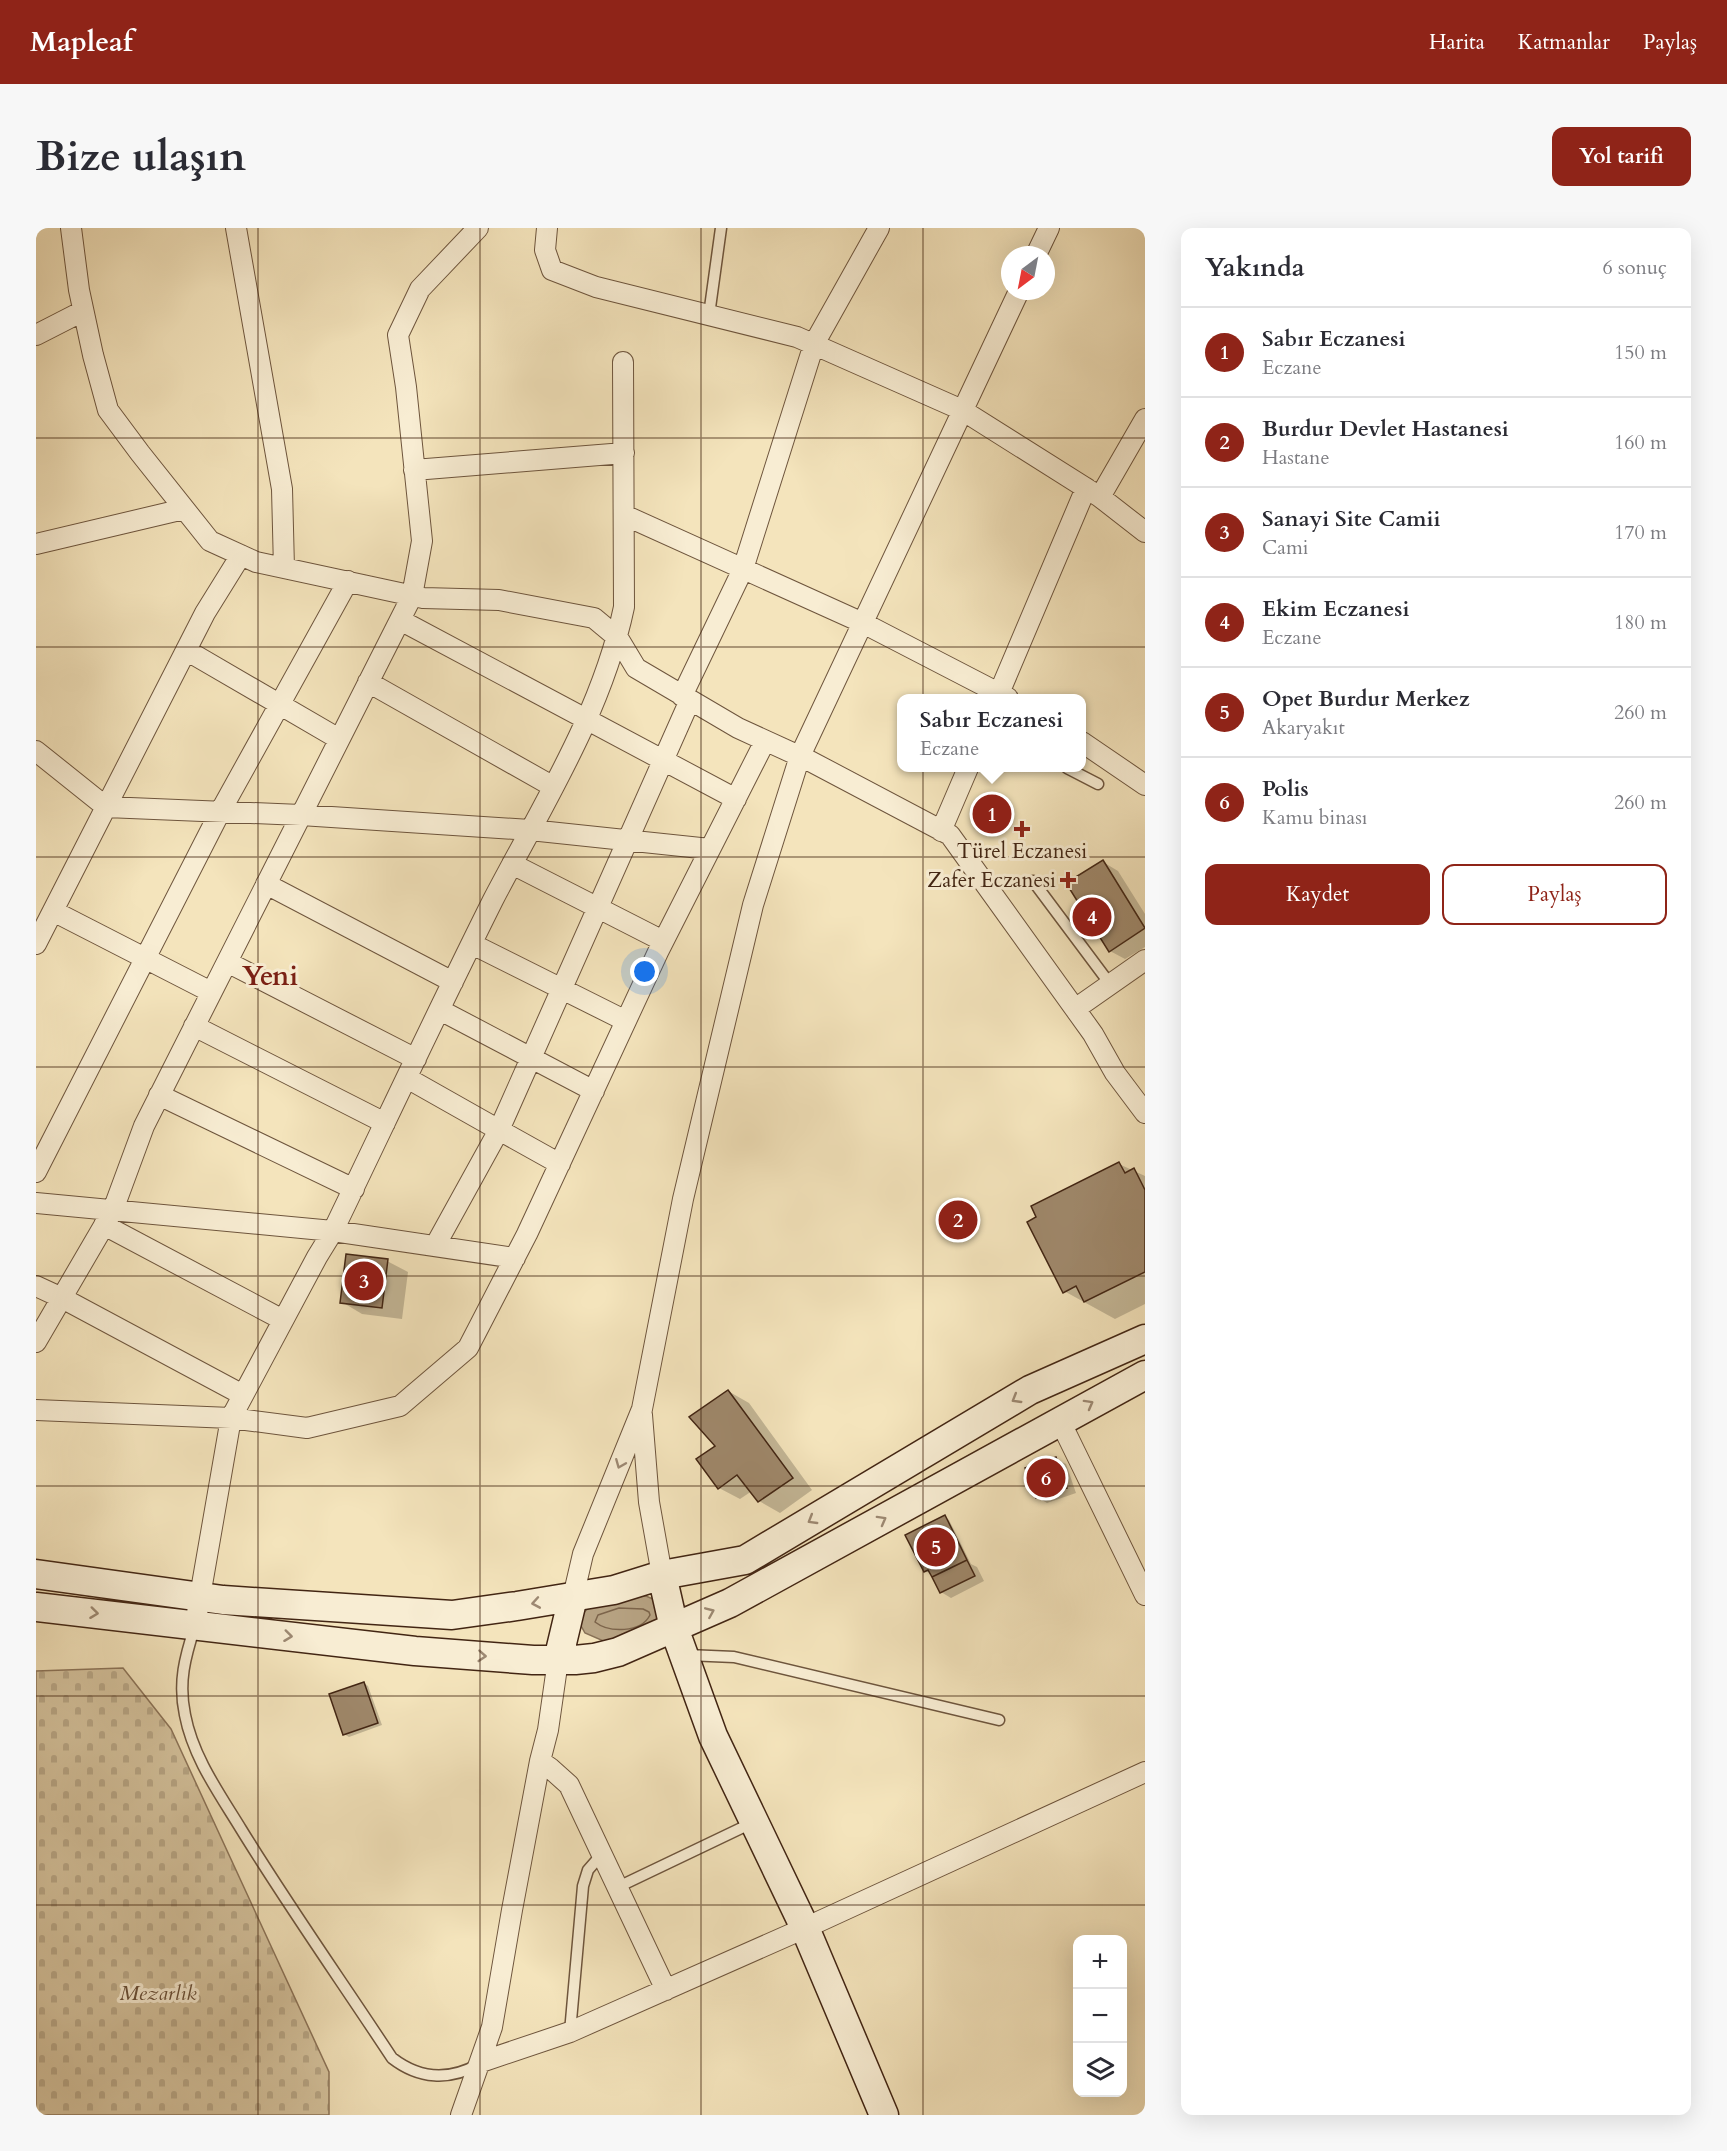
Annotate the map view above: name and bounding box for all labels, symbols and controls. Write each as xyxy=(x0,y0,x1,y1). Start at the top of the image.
text: Mapleaf xyxy=(30,23,133,61)
text: Harita xyxy=(1429,28,1485,57)
text: Katmanlar xyxy=(1518,28,1610,57)
text: Paylaş xyxy=(1643,28,1697,57)
button: Yol tarifi xyxy=(1552,127,1691,186)
text: Bize ulaşın xyxy=(36,128,246,185)
north arrow xyxy=(1001,246,1055,300)
text: Yakında xyxy=(1205,250,1305,285)
text: 6 sonuç xyxy=(1602,254,1667,281)
text: Sabır Eczanesi xyxy=(1262,324,1406,354)
text: 1 xyxy=(1219,339,1230,366)
text: 150 m xyxy=(1614,339,1667,366)
text: Eczane xyxy=(1262,354,1322,381)
text: Burdur Devlet Hastanesi xyxy=(1262,414,1509,444)
text: 2 xyxy=(1219,429,1230,456)
text: 160 m xyxy=(1614,429,1667,456)
text: Hastane xyxy=(1262,444,1329,471)
text: Sanayi Site Camii xyxy=(1262,504,1441,534)
text: 3 xyxy=(1219,519,1230,546)
text: 170 m xyxy=(1614,519,1667,546)
text: Cami xyxy=(1262,534,1308,561)
text: Ekim Eczanesi xyxy=(1262,594,1409,624)
text: 4 xyxy=(1219,609,1230,636)
text: 180 m xyxy=(1614,609,1667,636)
text: Eczane xyxy=(1262,624,1322,651)
text: Opet Burdur Merkez xyxy=(1262,684,1470,714)
popup xyxy=(897,694,1086,772)
text: 5 xyxy=(1219,699,1230,726)
text: 260 m xyxy=(1614,699,1667,726)
text: Sabır Eczanesi xyxy=(920,705,1063,735)
text: Akaryakıt xyxy=(1262,714,1345,741)
text: Eczane xyxy=(920,735,979,762)
text: Polis xyxy=(1262,774,1309,804)
text: 6 xyxy=(1219,789,1230,816)
text: 260 m xyxy=(1614,789,1667,816)
pin: 1 xyxy=(972,792,1012,836)
text: Kamu binası xyxy=(1262,804,1367,831)
marker: Türel Eczanesi xyxy=(1015,822,1029,836)
place label: Türel Eczanesi xyxy=(957,837,1087,866)
button: Kaydet xyxy=(1205,864,1430,925)
button: Paylaş xyxy=(1442,864,1667,925)
place label: Zafer Eczanesi xyxy=(927,866,1056,895)
marker: Zafer Eczanesi xyxy=(1061,873,1075,887)
pin: 4 xyxy=(1072,894,1112,940)
your location xyxy=(630,957,659,986)
district label: Yeni xyxy=(242,958,298,995)
pin: 2 xyxy=(938,1198,978,1242)
pin: 3 xyxy=(344,1258,384,1304)
one-way arrow xyxy=(1012,1391,1022,1403)
one-way arrow xyxy=(1083,1400,1093,1412)
pin: 6 xyxy=(1026,1456,1066,1500)
one-way arrow xyxy=(615,1457,627,1468)
one-way arrow xyxy=(808,1513,818,1524)
one-way arrow xyxy=(876,1516,886,1527)
pin: 5 xyxy=(916,1524,956,1570)
one-way arrow xyxy=(531,1596,541,1609)
one-way arrow xyxy=(90,1607,99,1619)
one-way arrow xyxy=(704,1607,715,1619)
one-way arrow xyxy=(283,1629,292,1642)
one-way arrow xyxy=(477,1650,486,1663)
map controls xyxy=(1073,1935,1127,2097)
button: + xyxy=(1073,1935,1127,1989)
park label: Mezarlık xyxy=(119,1979,197,2008)
button: − xyxy=(1073,1989,1127,2043)
button: layers xyxy=(1073,2043,1127,2097)

